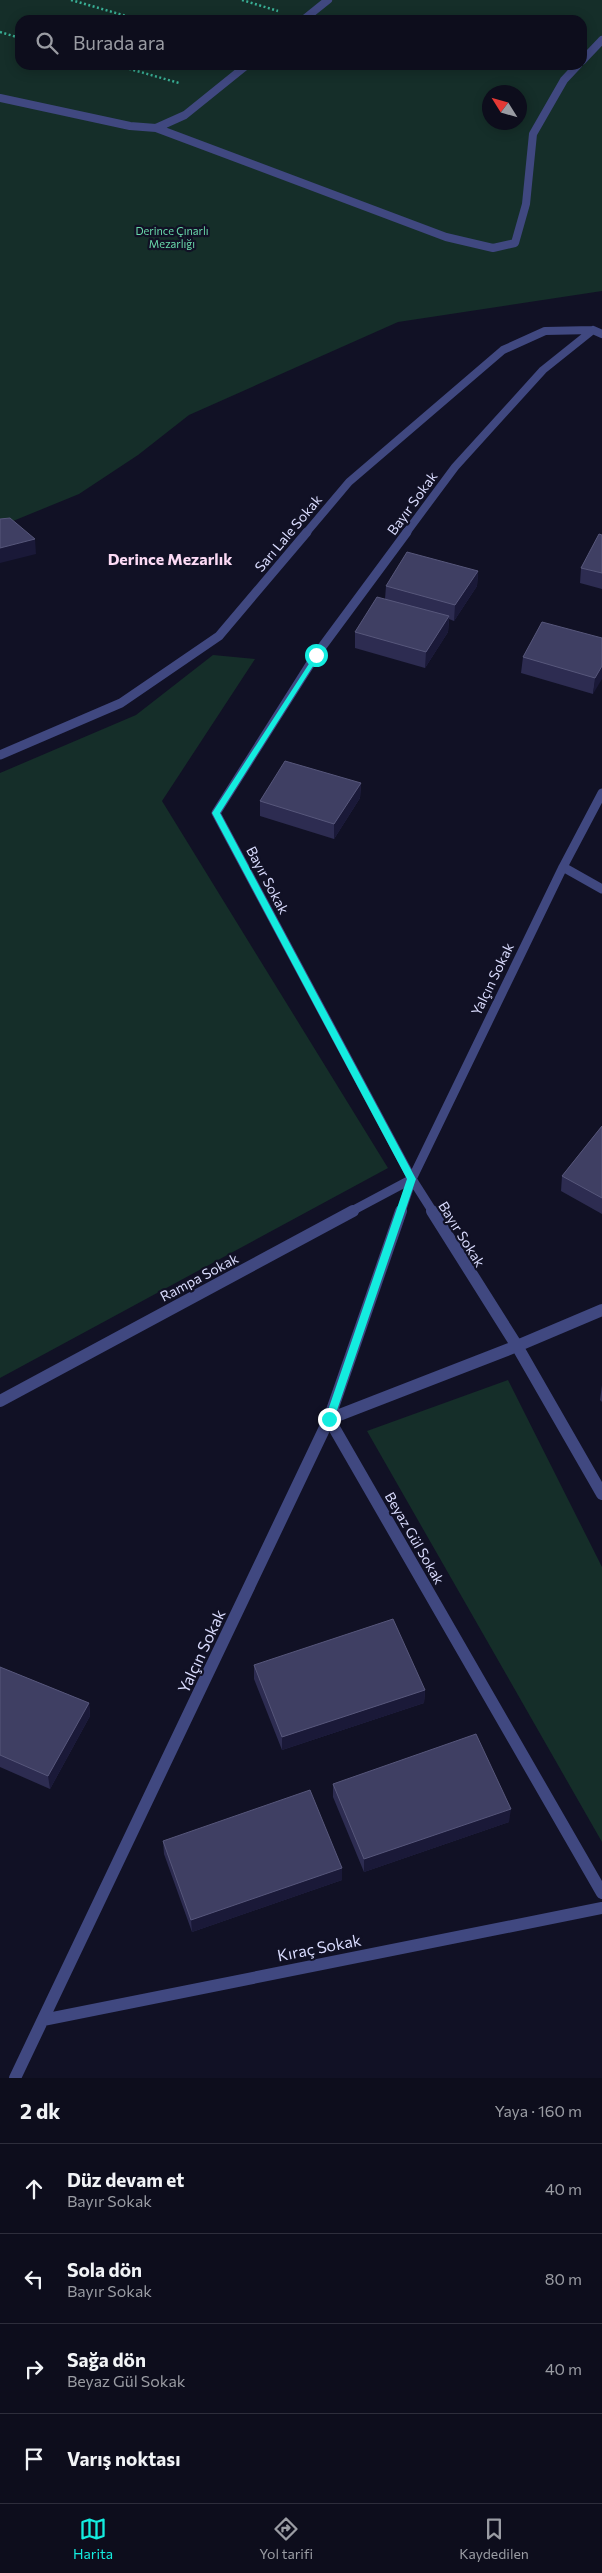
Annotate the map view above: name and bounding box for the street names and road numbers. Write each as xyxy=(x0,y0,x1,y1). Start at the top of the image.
street label: Bayır Sokak xyxy=(383,468,441,538)
street label: Sarı Lale Sokak xyxy=(251,491,325,575)
street label: Bayır Sokak xyxy=(243,843,293,917)
street label: Yalçın Sokak xyxy=(467,939,517,1018)
street label: Bayır Sokak xyxy=(435,1198,489,1270)
street label: Rampa Sokak xyxy=(157,1249,241,1305)
street label: Beyaz Gül Sokak xyxy=(382,1489,448,1588)
street label: Yalçın Sokak xyxy=(173,1606,229,1696)
street label: Kıraç Sokak xyxy=(275,1929,363,1964)

